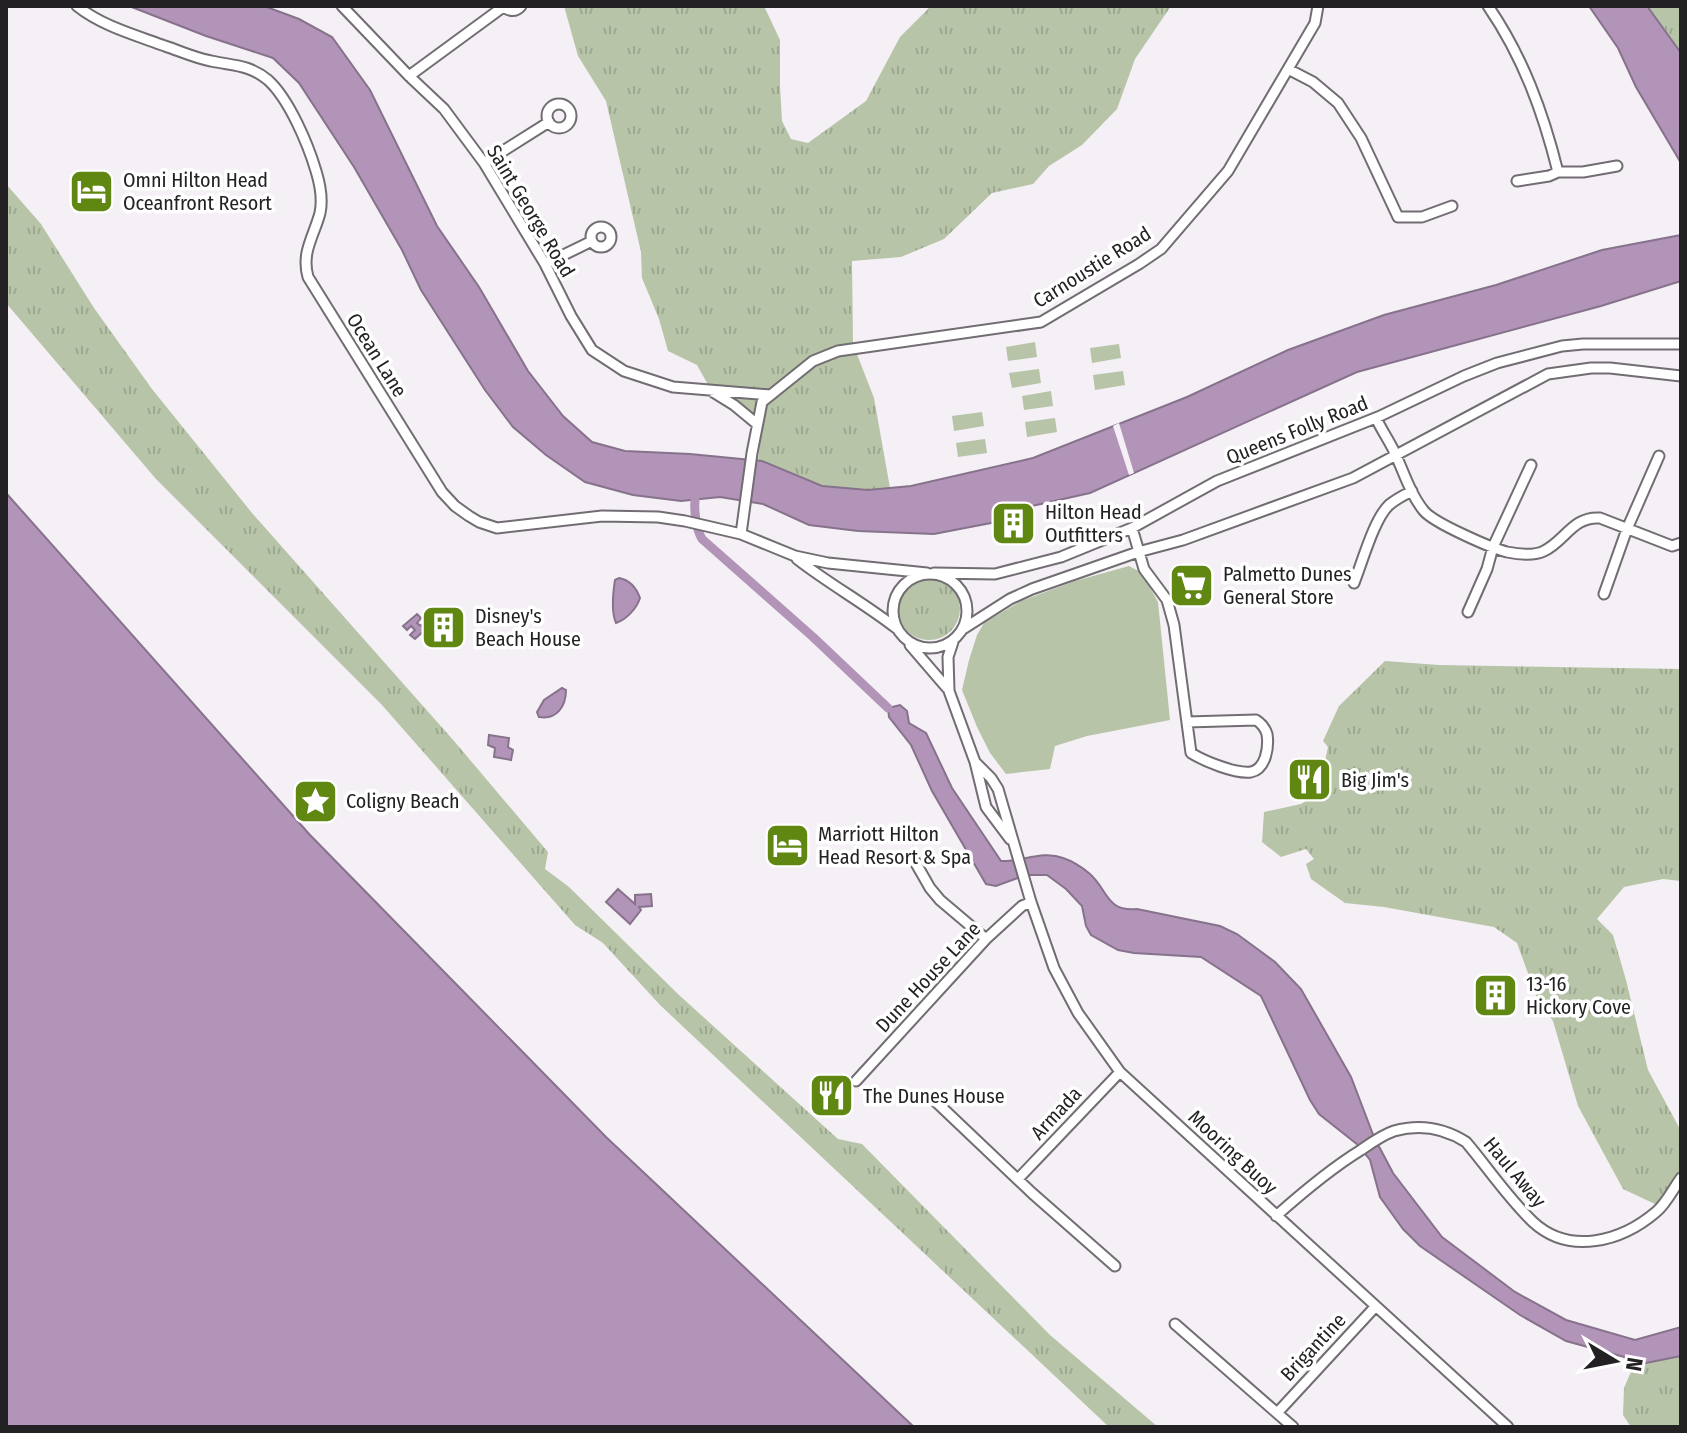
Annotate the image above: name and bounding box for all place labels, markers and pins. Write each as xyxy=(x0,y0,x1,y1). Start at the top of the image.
hotel icon: Omni Hilton Head Oceanfront Resort xyxy=(68,168,116,216)
place label: Omni Hilton Head Oceanfront Resort xyxy=(123,168,272,215)
building icon: Hilton Head Outfitters xyxy=(990,499,1038,547)
place label: Hilton Head Outfitters xyxy=(1045,500,1142,547)
supermarket icon: Palmetto Dunes General Store xyxy=(1168,562,1216,610)
place label: Palmetto Dunes General Store xyxy=(1223,562,1352,609)
building icon: Disney's Beach House xyxy=(420,603,468,651)
place label: Disney's Beach House xyxy=(475,604,581,651)
restaurant icon: Big Jim's xyxy=(1286,756,1334,804)
place label: Big Jim's xyxy=(1341,768,1409,792)
place icon: Coligny Beach xyxy=(291,777,339,825)
place label: Coligny Beach xyxy=(346,789,460,813)
hotel icon: Marriott Hilton Head Resort & Spa xyxy=(763,822,811,870)
place label: Marriott Hilton Head Resort & Spa xyxy=(818,822,971,869)
building icon: 13-16 Hickory Cove xyxy=(1471,971,1519,1019)
place label: 13-16 Hickory Cove xyxy=(1526,972,1631,1019)
restaurant icon: The Dunes House xyxy=(808,1072,856,1120)
place label: The Dunes House xyxy=(863,1084,1005,1108)

